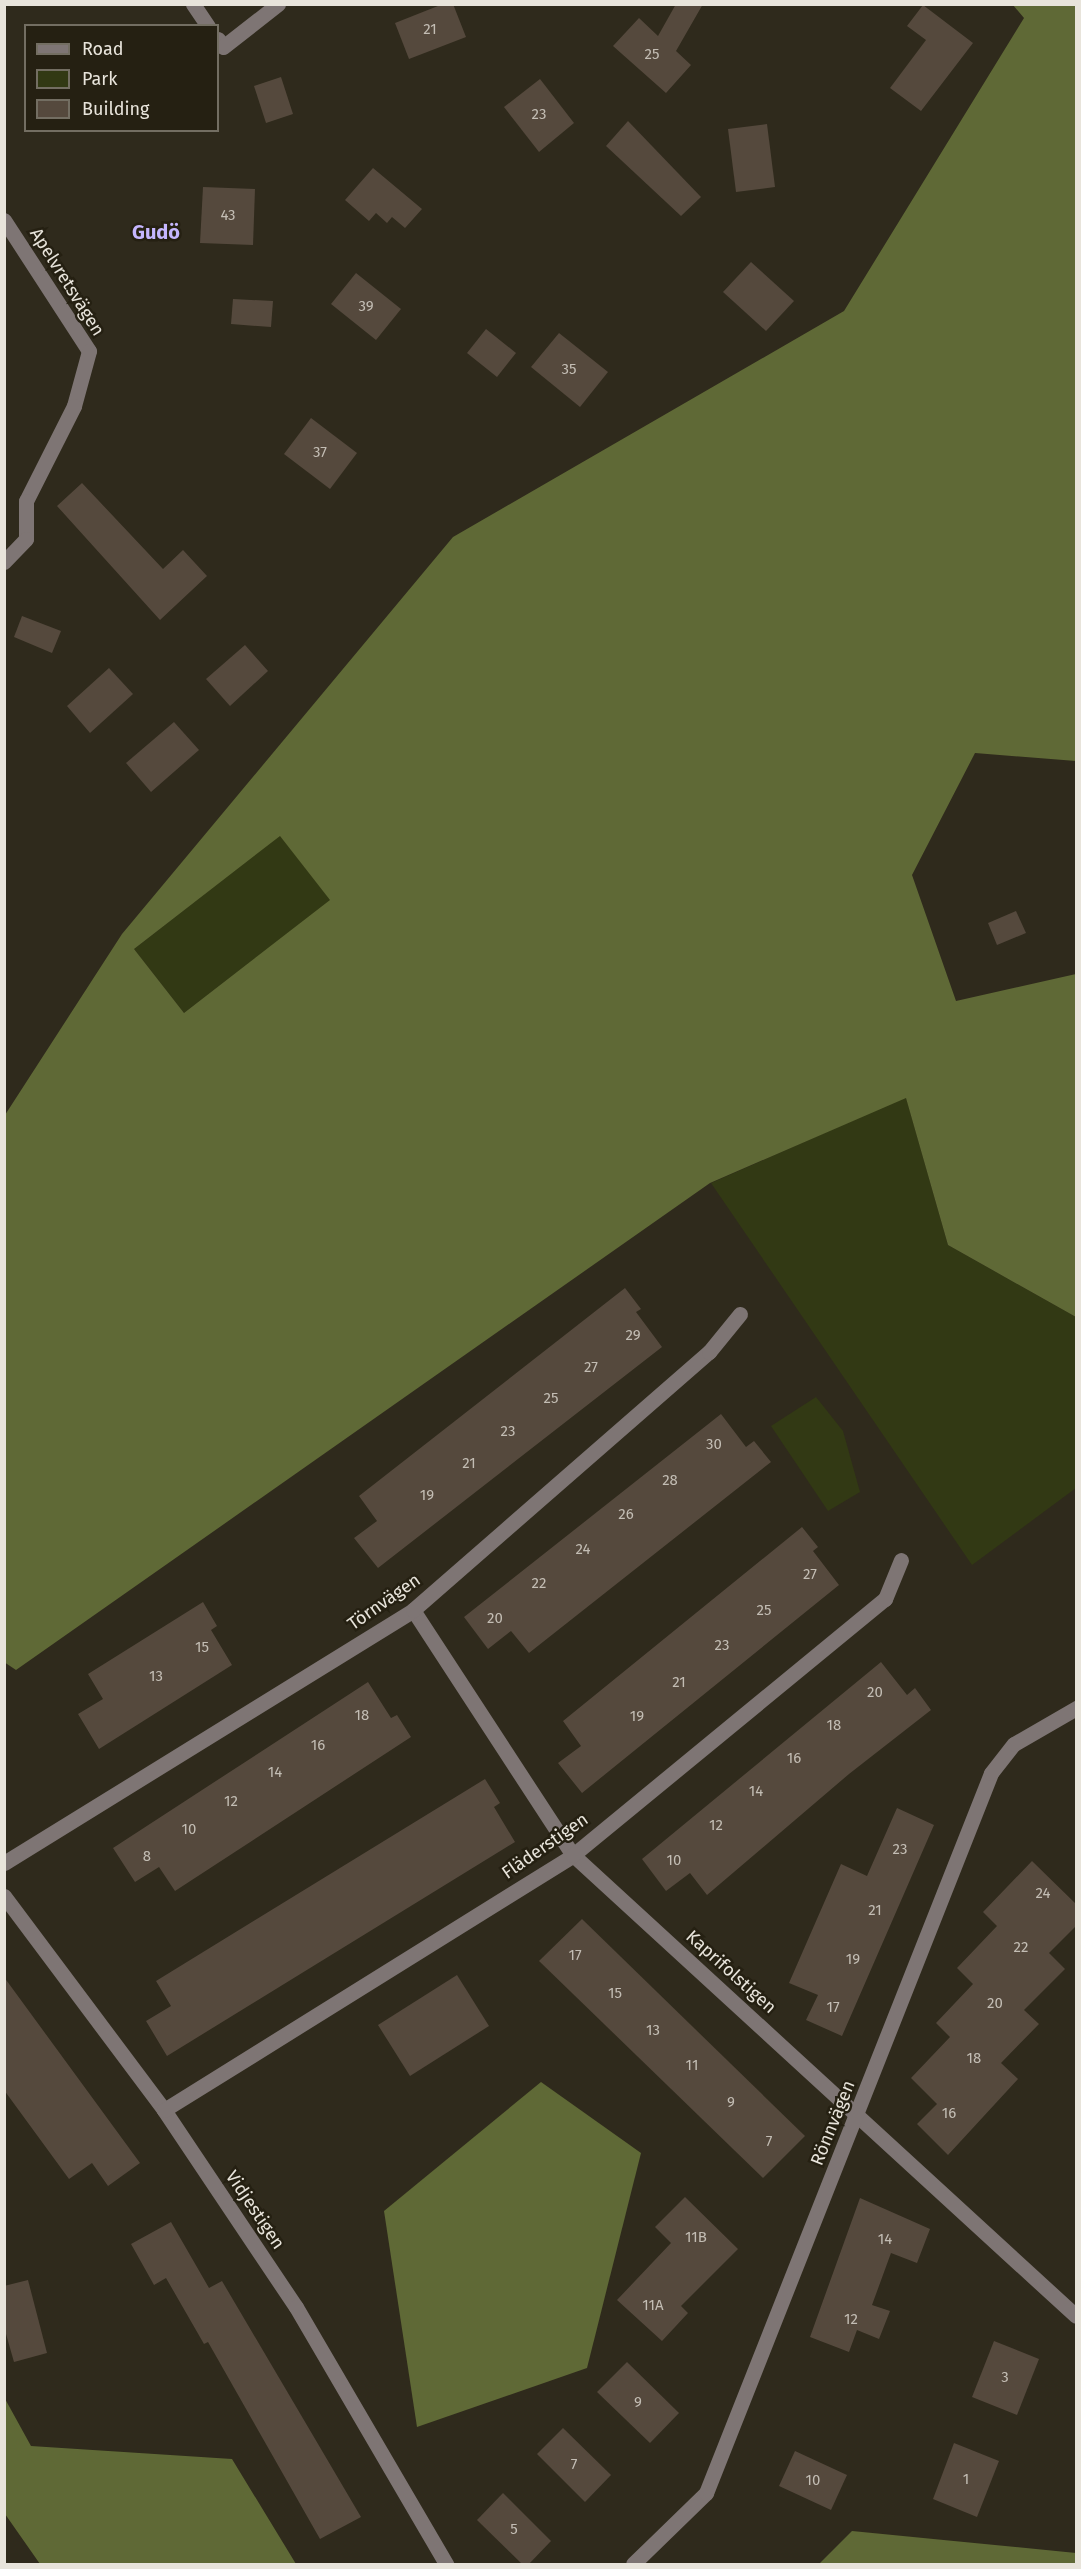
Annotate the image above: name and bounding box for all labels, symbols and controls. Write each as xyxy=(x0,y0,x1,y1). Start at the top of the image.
house number: 21 xyxy=(423,21,437,39)
legend xyxy=(24,24,219,132)
text: Road xyxy=(82,38,124,60)
house number: 25 xyxy=(645,46,659,64)
text: Park xyxy=(82,68,117,90)
text: Building xyxy=(82,98,149,120)
house number: 23 xyxy=(532,106,546,124)
house number: 43 xyxy=(220,207,236,225)
district label: Gudö xyxy=(132,220,180,244)
street label: Apelvretsvägen xyxy=(25,224,109,340)
house number: 39 xyxy=(358,298,374,316)
house number: 35 xyxy=(562,361,576,379)
house number: 37 xyxy=(313,444,327,462)
house number: 29 xyxy=(625,1327,641,1345)
house number: 27 xyxy=(584,1359,598,1377)
house number: 25 xyxy=(544,1390,558,1408)
house number: 23 xyxy=(501,1423,515,1441)
house number: 30 xyxy=(706,1436,722,1454)
house number: 21 xyxy=(462,1455,476,1473)
house number: 28 xyxy=(662,1472,678,1490)
house number: 19 xyxy=(420,1487,434,1505)
house number: 26 xyxy=(618,1506,634,1524)
house number: 24 xyxy=(576,1541,590,1559)
house number: 27 xyxy=(803,1566,817,1584)
street label: Törnvägen xyxy=(343,1569,425,1635)
house number: 22 xyxy=(532,1575,546,1593)
house number: 25 xyxy=(757,1602,771,1620)
house number: 20 xyxy=(487,1610,503,1628)
house number: 23 xyxy=(715,1637,729,1655)
house number: 15 xyxy=(195,1639,209,1657)
house number: 13 xyxy=(149,1668,163,1686)
house number: 21 xyxy=(672,1674,686,1692)
house number: 20 xyxy=(867,1684,883,1702)
house number: 18 xyxy=(355,1707,369,1725)
house number: 19 xyxy=(630,1708,644,1726)
house number: 18 xyxy=(827,1717,841,1735)
house number: 16 xyxy=(311,1737,325,1755)
house number: 16 xyxy=(787,1750,801,1768)
house number: 14 xyxy=(268,1764,282,1782)
house number: 14 xyxy=(749,1783,763,1801)
house number: 12 xyxy=(224,1793,238,1811)
street label: Fläderstigen xyxy=(498,1808,592,1884)
house number: 12 xyxy=(709,1817,723,1835)
house number: 10 xyxy=(182,1821,196,1839)
house number: 23 xyxy=(893,1841,907,1859)
house number: 8 xyxy=(143,1848,151,1866)
house number: 10 xyxy=(667,1852,681,1870)
house number: 24 xyxy=(1036,1885,1050,1903)
house number: 21 xyxy=(868,1902,882,1920)
street label: Kaprifolstigen xyxy=(681,1926,781,2018)
house number: 22 xyxy=(1014,1939,1028,1957)
house number: 17 xyxy=(568,1947,582,1965)
house number: 19 xyxy=(846,1951,860,1969)
house number: 15 xyxy=(608,1985,622,2003)
house number: 20 xyxy=(987,1995,1003,2013)
house number: 17 xyxy=(826,1999,840,2017)
house number: 13 xyxy=(646,2022,660,2040)
house number: 18 xyxy=(967,2050,981,2068)
house number: 11 xyxy=(686,2057,698,2075)
street label: Rönnvägen xyxy=(806,2077,860,2169)
house number: 9 xyxy=(727,2094,735,2112)
house number: 16 xyxy=(942,2105,956,2123)
house number: 7 xyxy=(766,2133,772,2151)
street label: Vidjestigen xyxy=(221,2167,289,2253)
house number: 11B xyxy=(685,2229,707,2247)
house number: 14 xyxy=(878,2231,892,2249)
house number: 11A xyxy=(642,2297,664,2315)
house number: 12 xyxy=(844,2311,858,2329)
house number: 3 xyxy=(1001,2369,1009,2387)
house number: 9 xyxy=(634,2394,642,2412)
house number: 7 xyxy=(571,2456,577,2474)
house number: 1 xyxy=(963,2471,969,2489)
house number: 10 xyxy=(806,2472,820,2490)
house number: 5 xyxy=(510,2521,518,2539)

